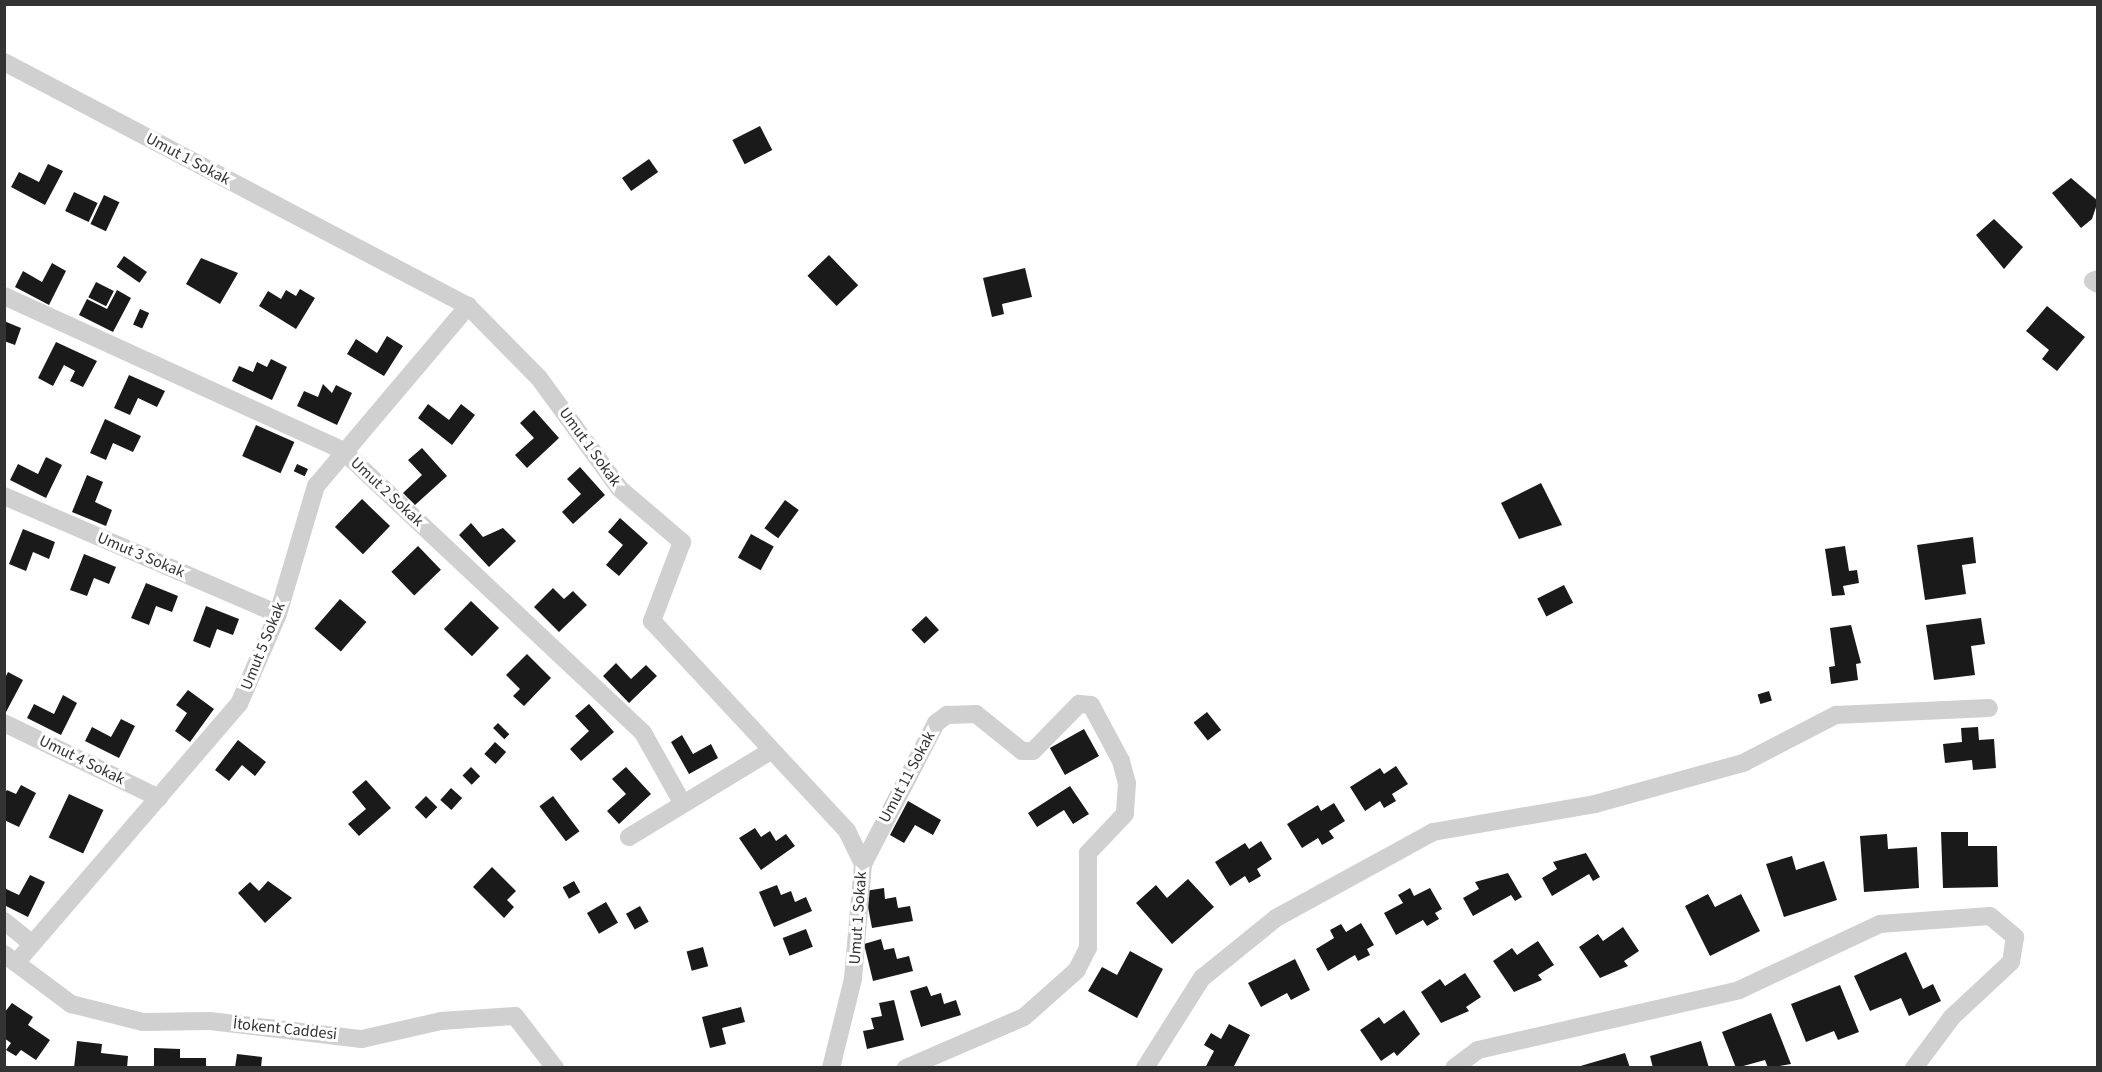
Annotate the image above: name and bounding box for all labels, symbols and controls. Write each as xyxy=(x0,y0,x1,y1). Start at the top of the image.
street label: Umut 1 Sokak xyxy=(142,129,234,189)
street label: Umut 1 Sokak xyxy=(555,404,625,490)
street label: Umut 2 Sokak xyxy=(346,453,428,531)
street label: Umut 3 Sokak xyxy=(94,528,188,582)
street label: Umut 5 Sokak xyxy=(237,599,289,693)
street label: Umut 11 Sokak xyxy=(875,728,939,826)
street label: Umut 4 Sokak xyxy=(36,731,128,789)
street label: Umut 1 Sokak xyxy=(845,871,871,965)
street label: İtokent Caddesi xyxy=(232,1014,338,1044)

